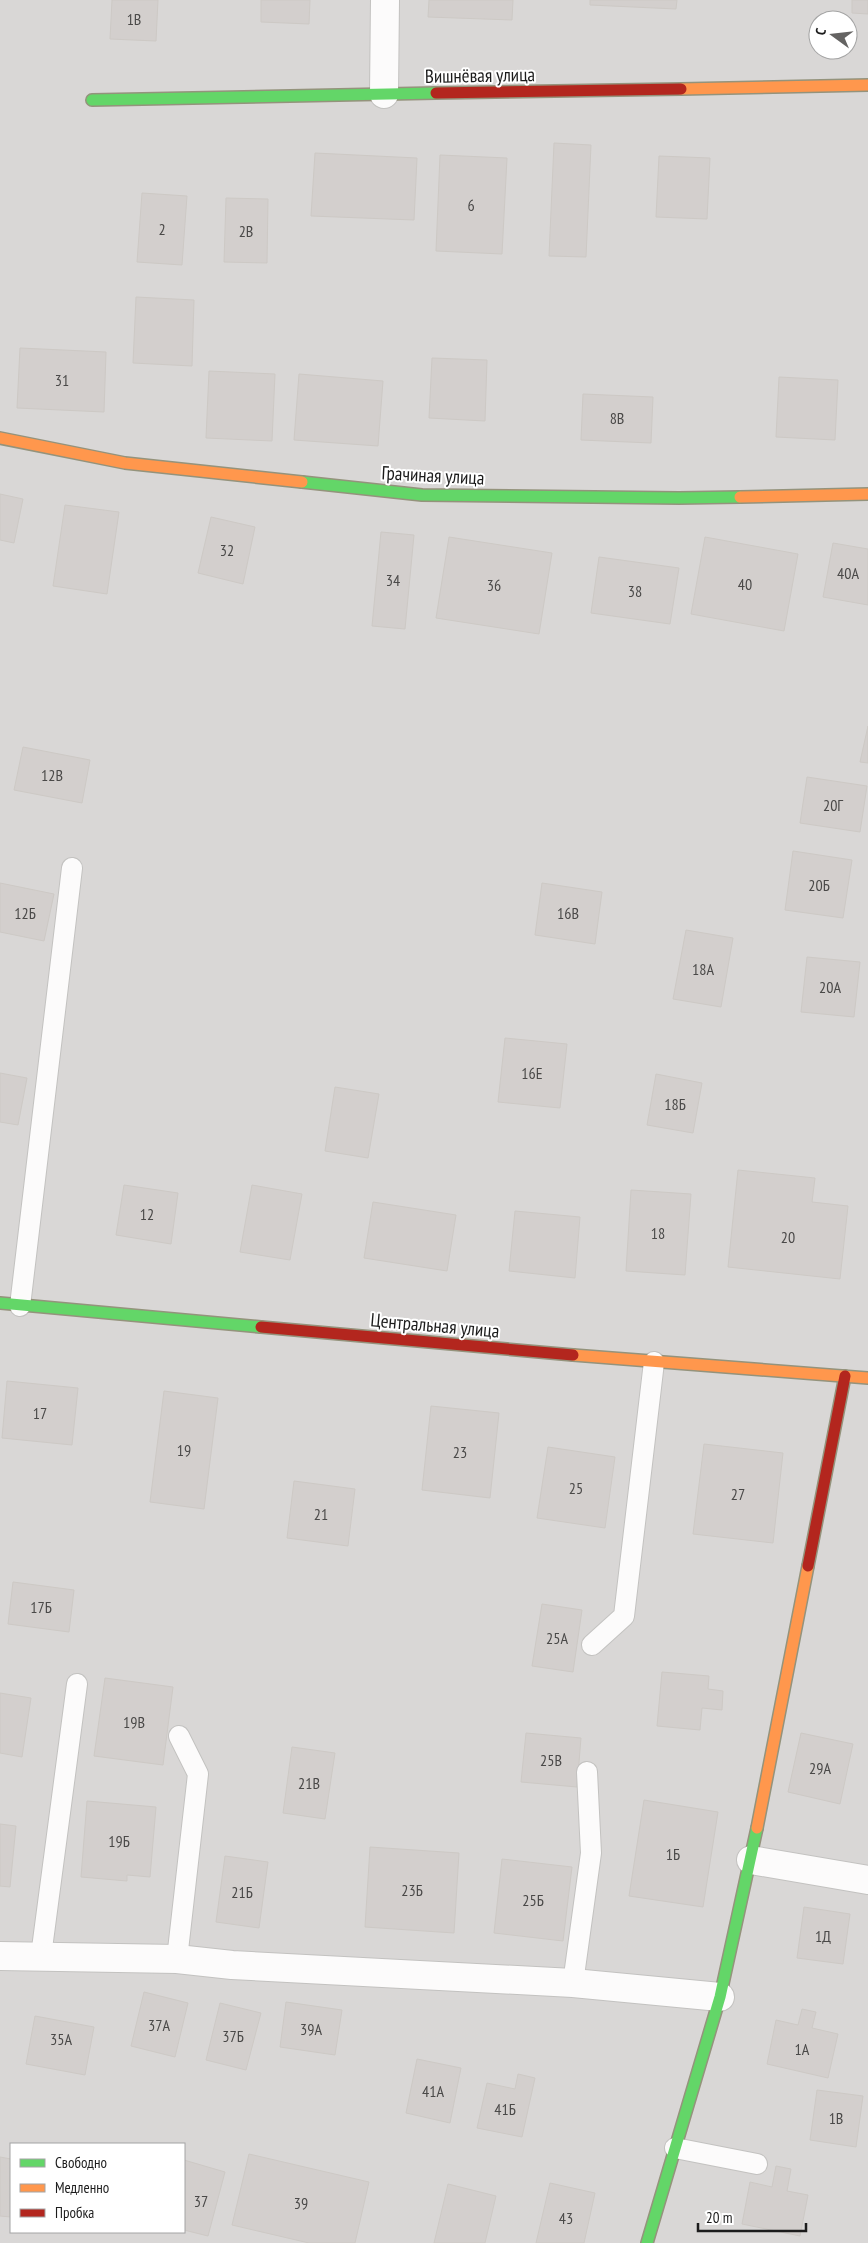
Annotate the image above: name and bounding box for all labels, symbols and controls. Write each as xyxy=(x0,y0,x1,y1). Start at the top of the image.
house number: 1В xyxy=(127,9,141,29)
north arrow xyxy=(808,10,858,60)
text: С xyxy=(811,26,830,37)
street label: Вишнёвая улица xyxy=(425,62,535,88)
house number: 6 xyxy=(467,195,475,215)
house number: 2 xyxy=(158,219,166,239)
house number: 2В xyxy=(239,221,253,241)
house number: 31 xyxy=(55,370,69,390)
house number: 8В xyxy=(610,408,624,428)
street label: Грачиная улица xyxy=(381,460,485,490)
house number: 32 xyxy=(220,540,234,560)
house number: 40А xyxy=(837,563,859,583)
house number: 34 xyxy=(386,570,400,590)
house number: 40 xyxy=(738,574,752,594)
house number: 36 xyxy=(487,575,501,595)
house number: 38 xyxy=(628,581,642,601)
house number: 12В xyxy=(41,765,63,785)
house number: 20Г xyxy=(823,795,843,815)
house number: 20Б xyxy=(808,875,830,895)
house number: 12Б xyxy=(14,903,36,923)
house number: 16В xyxy=(557,903,579,923)
house number: 18А xyxy=(692,959,714,979)
house number: 20А xyxy=(819,977,841,997)
house number: 16Е xyxy=(521,1063,543,1083)
house number: 18Б xyxy=(664,1094,686,1114)
house number: 12 xyxy=(140,1204,154,1224)
house number: 18 xyxy=(651,1223,665,1243)
house number: 20 xyxy=(781,1227,795,1247)
street label: Центральная улица xyxy=(370,1307,500,1343)
house number: 17 xyxy=(33,1403,47,1423)
house number: 19 xyxy=(177,1440,191,1460)
house number: 23 xyxy=(453,1442,467,1462)
house number: 25 xyxy=(569,1478,583,1498)
house number: 27 xyxy=(731,1484,745,1504)
house number: 21 xyxy=(314,1504,328,1524)
house number: 17Б xyxy=(30,1597,52,1617)
house number: 25А xyxy=(546,1628,568,1648)
house number: 19В xyxy=(123,1712,145,1732)
house number: 25В xyxy=(540,1750,562,1770)
house number: 29А xyxy=(809,1758,831,1778)
house number: 21В xyxy=(298,1773,320,1793)
house number: 19Б xyxy=(108,1831,130,1851)
house number: 1Б xyxy=(666,1844,680,1864)
house number: 23Б xyxy=(401,1880,423,1900)
house number: 21Б xyxy=(231,1882,253,1902)
house number: 25Б xyxy=(522,1890,544,1910)
house number: 1Д xyxy=(815,1926,831,1946)
house number: 37А xyxy=(148,2015,170,2035)
house number: 39А xyxy=(300,2019,322,2039)
house number: 37Б xyxy=(222,2026,244,2046)
house number: 35А xyxy=(50,2029,72,2049)
house number: 1А xyxy=(795,2039,810,2059)
house number: 41А xyxy=(422,2081,444,2101)
house number: 41Б xyxy=(494,2099,516,2119)
house number: 1В xyxy=(829,2108,843,2128)
legend xyxy=(10,2143,185,2233)
text: Свободно xyxy=(55,2153,107,2172)
text: Медленно xyxy=(55,2178,109,2197)
house number: 37 xyxy=(194,2191,208,2211)
house number: 39 xyxy=(294,2193,308,2213)
scale bar xyxy=(698,2200,806,2232)
text: Пробка xyxy=(55,2203,94,2222)
house number: 43 xyxy=(559,2208,573,2228)
text: 20 m xyxy=(706,2208,732,2227)

